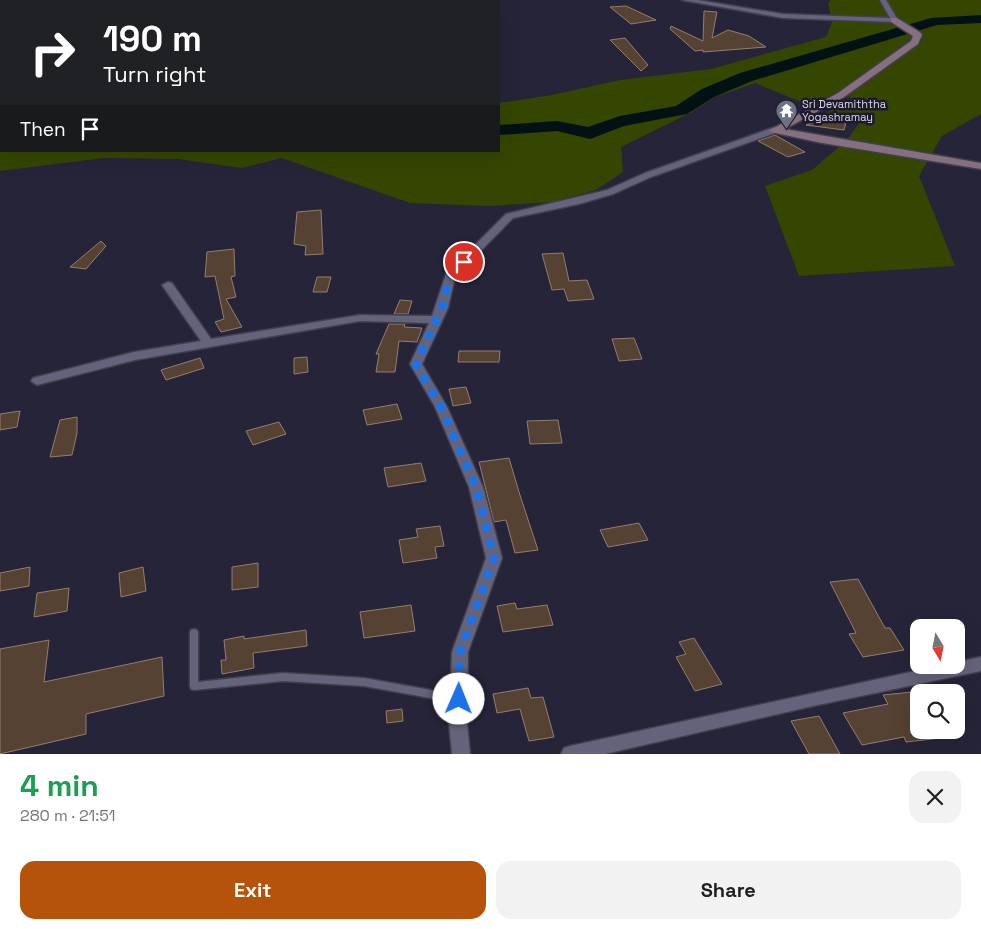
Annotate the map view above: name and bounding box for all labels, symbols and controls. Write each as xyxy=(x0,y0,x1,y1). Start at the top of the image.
text: 190 m xyxy=(103,17,202,61)
icon: right xyxy=(20,20,85,85)
text: Turn right xyxy=(103,60,206,88)
place label: Sri Devamiththa Yogashramay xyxy=(802,97,887,124)
temple icon: Sri Devamiththa Yogashramay xyxy=(774,98,798,129)
icon: arrive xyxy=(76,115,104,143)
text: Then xyxy=(20,117,66,142)
pin xyxy=(443,241,485,283)
icon: arrive xyxy=(450,248,478,276)
north arrow xyxy=(910,619,965,674)
map controls xyxy=(910,619,965,739)
position arrow xyxy=(432,672,484,724)
button: search xyxy=(910,684,965,739)
text: 4 min xyxy=(20,766,99,805)
button: close xyxy=(909,771,961,823)
text: 280 m · 21:51 xyxy=(20,805,115,826)
button: Exit xyxy=(20,861,486,919)
button: Share xyxy=(496,861,961,919)

